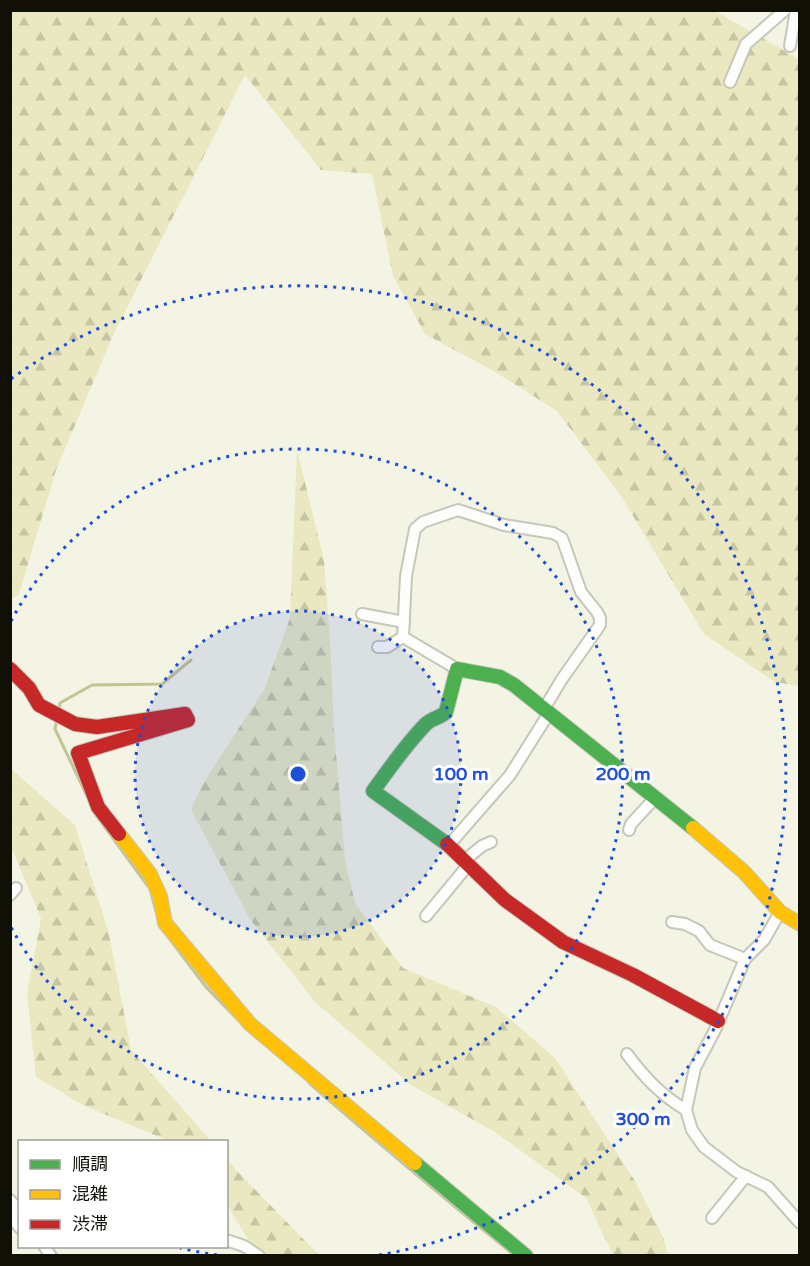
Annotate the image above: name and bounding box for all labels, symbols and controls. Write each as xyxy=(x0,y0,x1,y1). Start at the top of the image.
text: 100 m xyxy=(433,763,489,785)
text: 200 m xyxy=(595,763,651,785)
centre of rings xyxy=(288,764,308,784)
text: 300 m xyxy=(615,1108,671,1130)
legend xyxy=(18,1140,228,1248)
text: 順調 xyxy=(72,1153,108,1175)
text: 混雑 xyxy=(72,1183,108,1205)
text: 渋滞 xyxy=(72,1213,108,1235)

